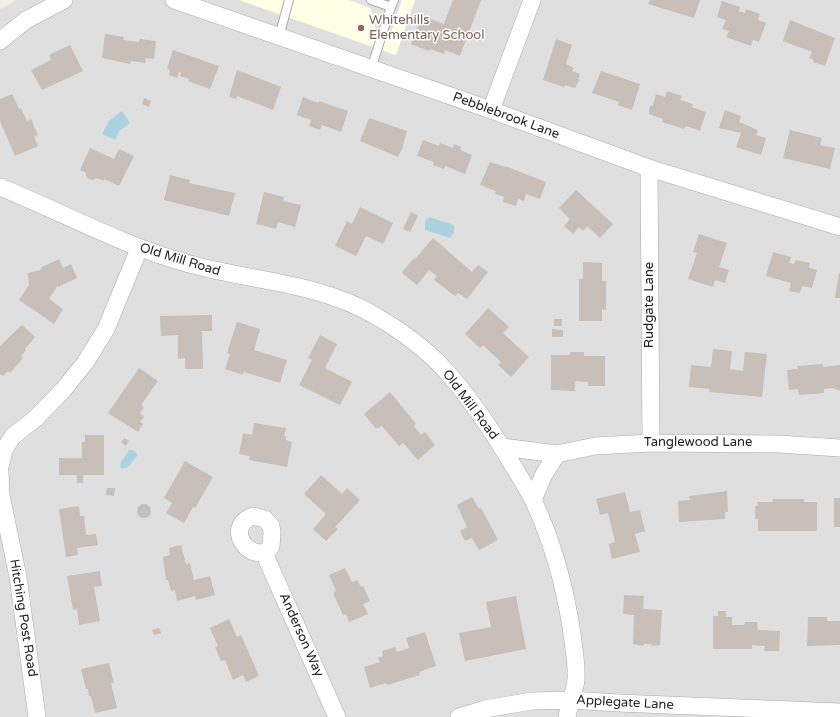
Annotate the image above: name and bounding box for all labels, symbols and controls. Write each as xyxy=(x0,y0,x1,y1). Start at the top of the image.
place label: Whitehills Elementary School xyxy=(369,13,484,44)
marker: Whitehills Elementary School xyxy=(356,23,366,33)
street label: Pebblebrook Lane xyxy=(451,89,561,143)
street label: Old Mill Road xyxy=(138,240,222,280)
street label: Rudgate Lane xyxy=(642,262,658,348)
street label: Old Mill Road xyxy=(439,367,501,443)
street label: Tanglewood Lane xyxy=(644,435,752,451)
street label: Hitching Post Road xyxy=(6,558,40,678)
street label: Anderson Way xyxy=(276,591,326,679)
street label: Applegate Lane xyxy=(576,693,674,713)

